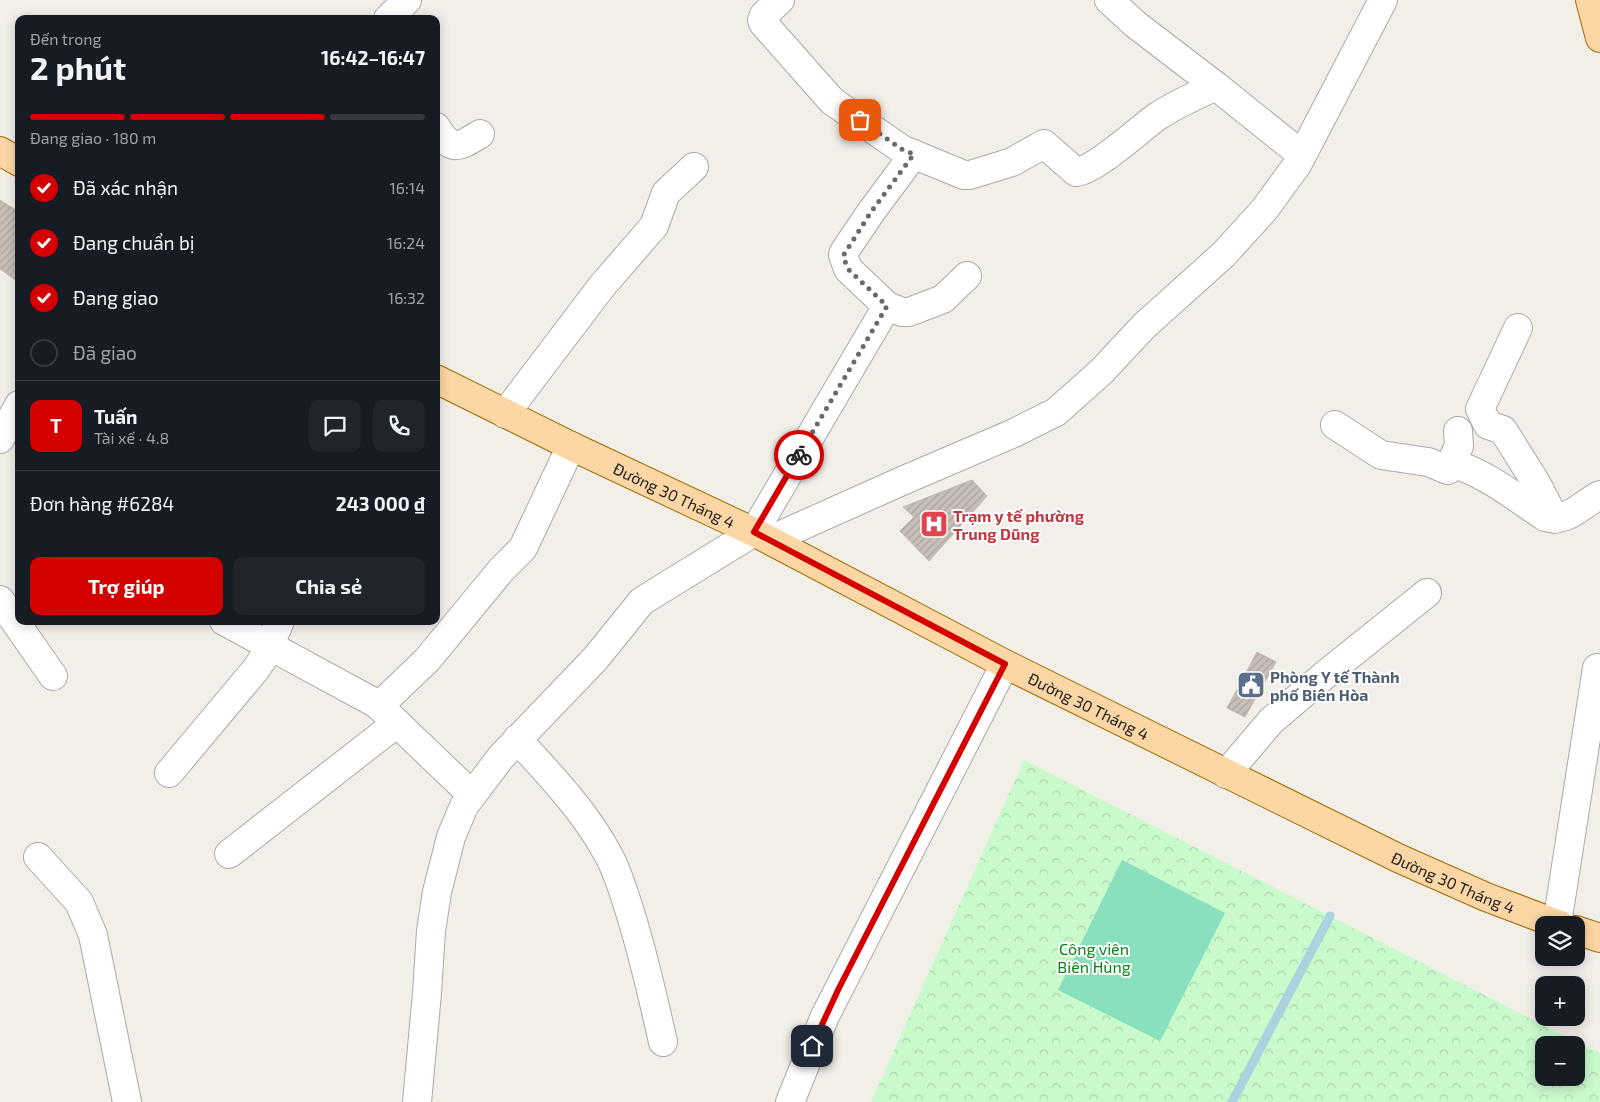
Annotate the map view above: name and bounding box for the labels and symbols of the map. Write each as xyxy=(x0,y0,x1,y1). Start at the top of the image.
pin xyxy=(839,99,881,141)
courier xyxy=(774,430,824,480)
street label: Đường 30 Tháng 4 xyxy=(611,458,738,531)
place label: Trạm y tế phường Trung Dũng xyxy=(953,506,1085,543)
hospital icon: Trạm y tế phường Trung Dũng xyxy=(919,509,949,539)
place label: Phòng Y tế Thành phố Biên Hòa xyxy=(1270,667,1400,704)
street label: Đường 30 Tháng 4 xyxy=(1025,668,1152,743)
public building icon: Phòng Y tế Thành phố Biên Hòa xyxy=(1236,670,1266,700)
street label: Đường 30 Tháng 4 xyxy=(1389,847,1518,917)
park label: Công viên Biên Hùng xyxy=(1057,939,1131,976)
pin xyxy=(791,1025,833,1067)

